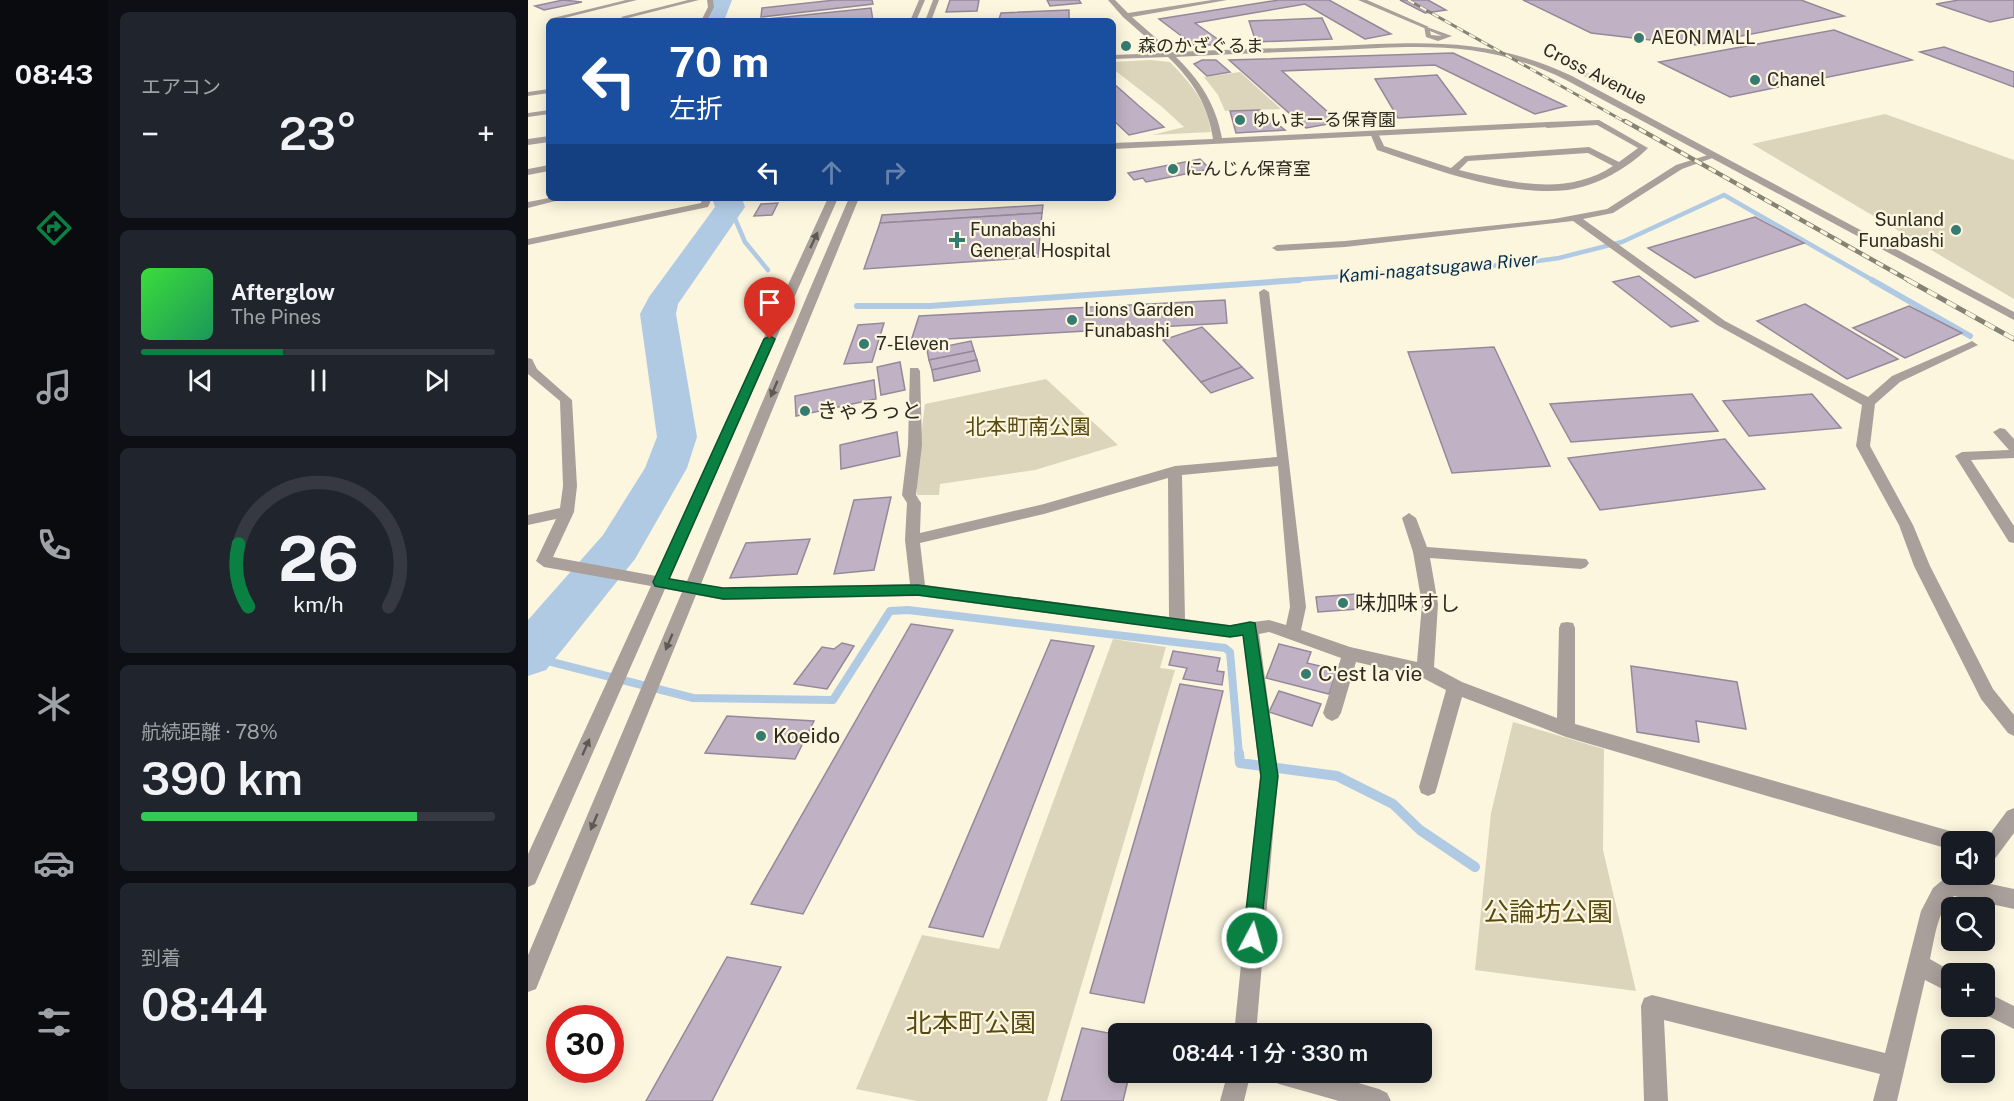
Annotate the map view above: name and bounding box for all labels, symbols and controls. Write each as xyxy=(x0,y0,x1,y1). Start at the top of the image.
place label: AEON MALL xyxy=(1651,27,1756,48)
marker: AEON MALL xyxy=(1632,31,1646,45)
place label: 森のかざぐるま xyxy=(1138,35,1264,56)
text: 70 m xyxy=(669,37,769,86)
street label: Cross Avenue xyxy=(1540,38,1651,109)
marker: 森のかざぐるま xyxy=(1119,39,1133,53)
icon: left xyxy=(570,42,648,120)
text: 08:43 xyxy=(15,58,93,90)
place label: Chanel xyxy=(1767,69,1826,90)
marker: Chanel xyxy=(1748,73,1762,87)
text: エアコン xyxy=(141,75,221,99)
text: 左折 xyxy=(669,92,723,124)
text: 23° xyxy=(279,107,357,160)
place label: ゆいまーる保育園 xyxy=(1252,109,1396,130)
marker: ゆいまーる保育園 xyxy=(1233,113,1247,127)
text: − xyxy=(141,115,159,153)
text: + xyxy=(477,115,495,153)
icon: left xyxy=(752,156,785,189)
icon: ahead xyxy=(815,156,848,189)
icon: right xyxy=(878,156,911,189)
place label: にんじん保育室 xyxy=(1185,158,1311,179)
marker: にんじん保育室 xyxy=(1166,162,1180,176)
icon: directions xyxy=(33,207,75,249)
place label: Sunland Funabashi xyxy=(1858,209,1944,251)
place label: Funabashi General Hospital xyxy=(970,219,1111,261)
marker: Sunland Funabashi xyxy=(1949,223,1963,237)
marker: Funabashi General Hospital xyxy=(948,231,966,249)
one-way arrow xyxy=(810,232,819,249)
water label: Kami-nagatsugawa River xyxy=(1337,248,1539,287)
pin xyxy=(744,277,795,339)
text: Afterglow xyxy=(231,279,335,305)
icon: arrive xyxy=(753,286,786,319)
place label: Lions Garden Funabashi xyxy=(1084,299,1194,341)
text: The Pines xyxy=(231,305,321,329)
marker: Lions Garden Funabashi xyxy=(1065,313,1079,327)
place label: 7-Eleven xyxy=(876,333,949,354)
marker: 7-Eleven xyxy=(857,337,871,351)
icon: previous xyxy=(184,364,217,397)
icon: pause xyxy=(302,364,335,397)
icon: next xyxy=(420,364,453,397)
icon: music xyxy=(33,366,75,408)
one-way arrow xyxy=(769,380,778,398)
place label: きゃろっと xyxy=(817,398,922,423)
marker: きゃろっと xyxy=(798,404,812,418)
park label: 北本町南公園 xyxy=(965,414,1091,439)
text: 26 xyxy=(278,523,358,596)
icon: phone xyxy=(33,524,75,566)
place label: 味加味すし xyxy=(1355,590,1460,615)
text: km/h xyxy=(293,593,343,618)
marker: 味加味すし xyxy=(1336,596,1350,610)
one-way arrow xyxy=(664,633,673,651)
place label: C'est la vie xyxy=(1318,661,1422,686)
marker: C'est la vie xyxy=(1299,667,1313,681)
icon: climate xyxy=(33,683,75,725)
text: 航続距離 · 78% xyxy=(141,720,278,744)
place label: Koeido xyxy=(773,723,840,748)
marker: Koeido xyxy=(754,729,768,743)
one-way arrow xyxy=(582,738,591,755)
text: 390 km xyxy=(141,752,303,805)
one-way arrow xyxy=(589,813,598,831)
map controls xyxy=(1941,831,1995,1083)
button: sound xyxy=(1941,831,1995,885)
icon: car xyxy=(33,842,75,884)
park label: 公論坊公園 xyxy=(1483,896,1613,927)
button: search xyxy=(1941,897,1995,951)
position arrow xyxy=(1220,906,1284,970)
text: 到着 xyxy=(141,946,181,970)
button: + xyxy=(1941,963,1995,1017)
text: 08:44 xyxy=(141,978,268,1031)
icon: filters xyxy=(33,1001,75,1043)
speed limit sign: 30 xyxy=(546,1005,624,1083)
park label: 北本町公園 xyxy=(906,1007,1036,1038)
button: − xyxy=(1941,1029,1995,1083)
text: 08:44 · 1 分 · 330 m xyxy=(1172,1040,1368,1066)

